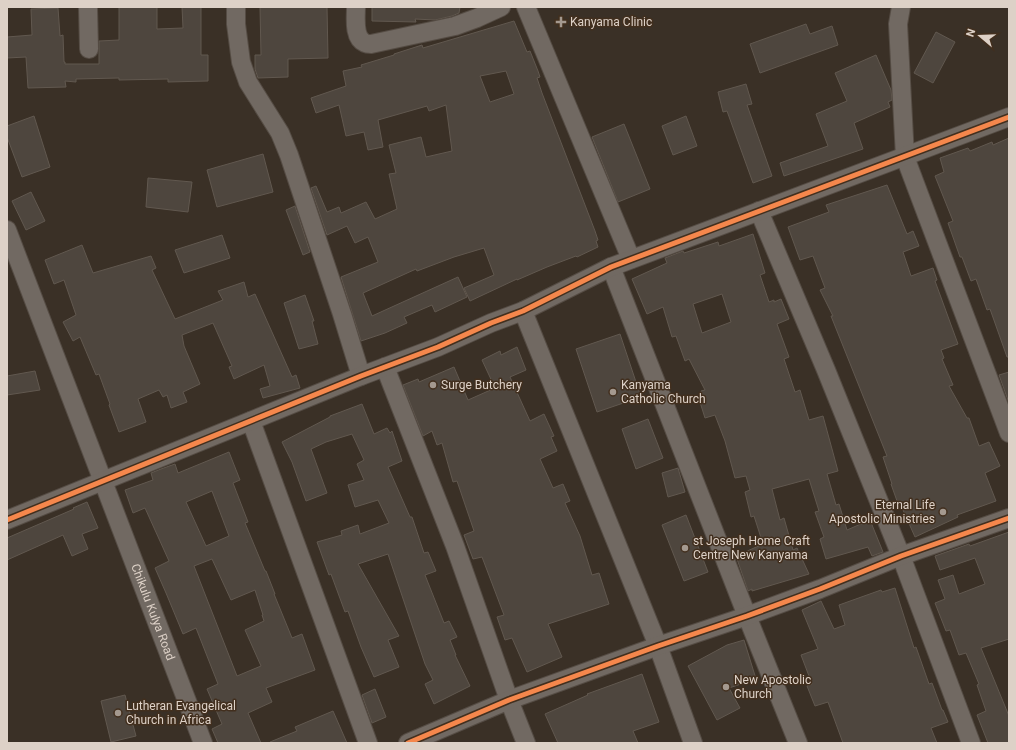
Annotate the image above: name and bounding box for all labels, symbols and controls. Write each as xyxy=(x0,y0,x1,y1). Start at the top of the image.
place label: Kanyama Clinic xyxy=(570,15,652,29)
marker: Kanyama Clinic xyxy=(555,16,567,28)
north arrow xyxy=(960,16,1000,56)
text: N xyxy=(964,27,979,39)
place label: Surge Butchery xyxy=(441,378,522,392)
place label: Kanyama Catholic Church xyxy=(621,378,706,406)
marker: Surge Butchery xyxy=(428,380,438,390)
marker: Kanyama Catholic Church xyxy=(608,387,618,397)
place label: Eternal Life Apostolic Ministries xyxy=(829,498,935,526)
marker: Eternal Life Apostolic Ministries xyxy=(938,507,948,517)
place label: st Joseph Home Craft Centre New Kanyama xyxy=(693,534,810,562)
marker: st Joseph Home Craft Centre New Kanyama xyxy=(680,543,690,553)
street label: Chikulu Kulya Road xyxy=(128,562,178,662)
place label: New Apostolic Church xyxy=(734,673,811,701)
marker: New Apostolic Church xyxy=(721,682,731,692)
place label: Lutheran Evangelical Church in Africa xyxy=(126,699,236,727)
marker: Lutheran Evangelical Church in Africa xyxy=(113,708,123,718)

